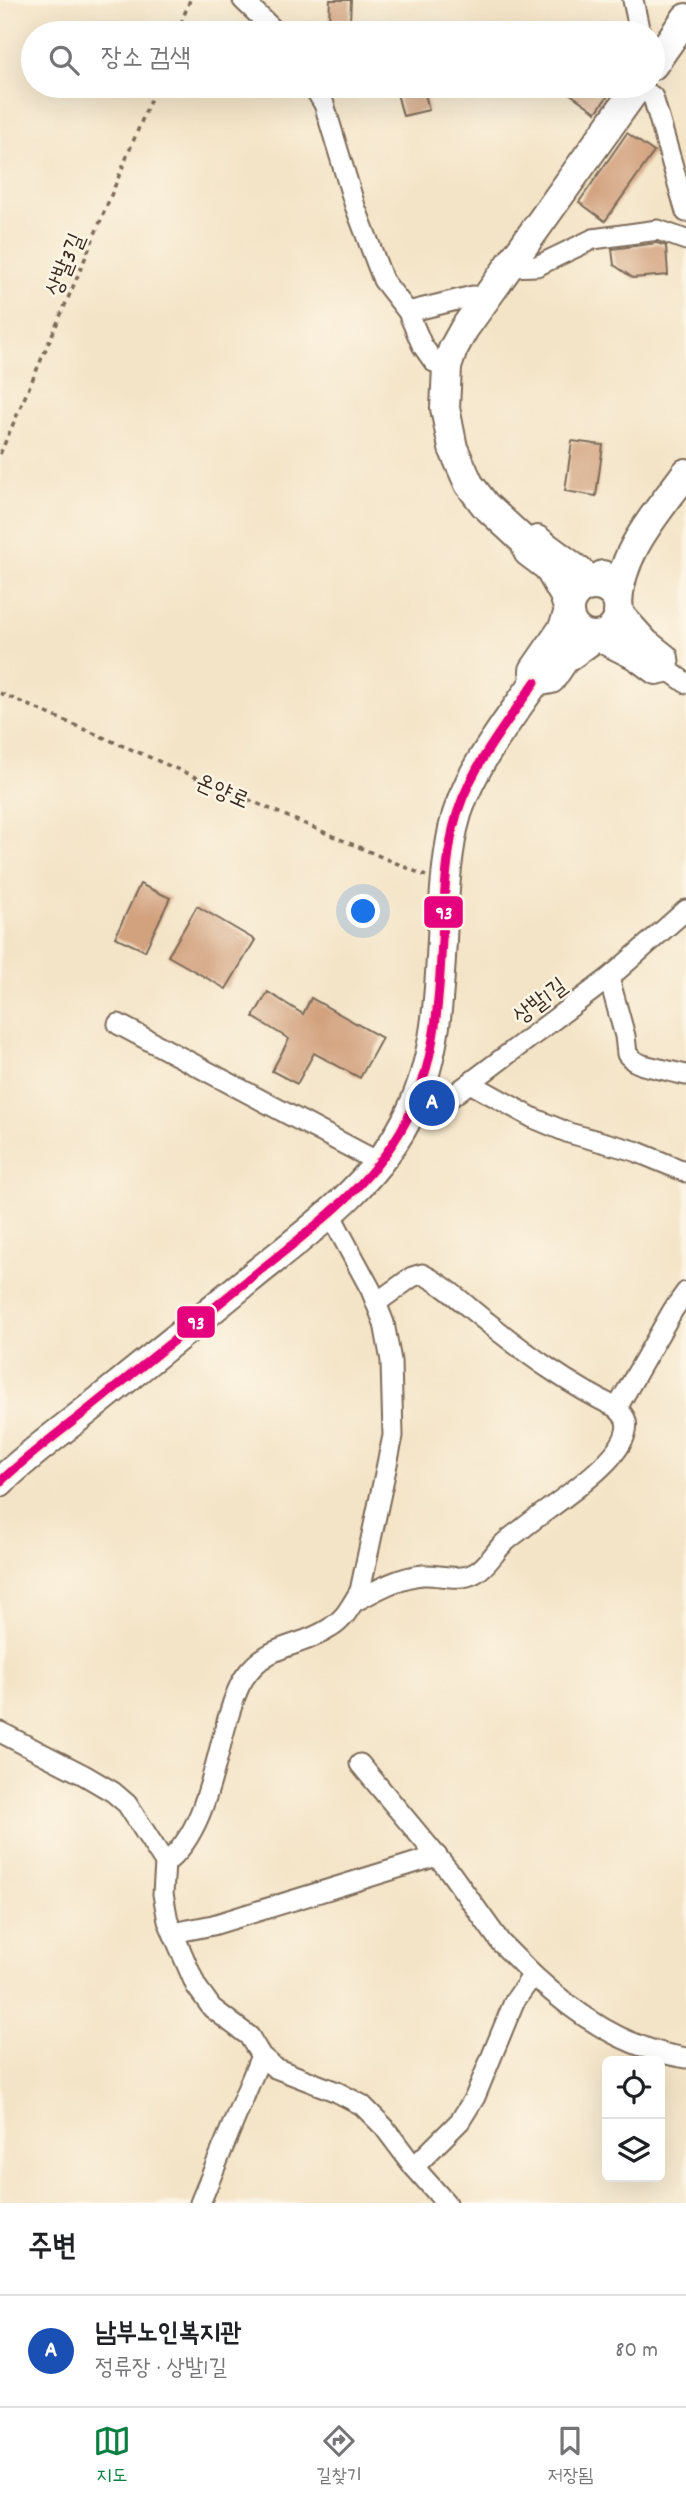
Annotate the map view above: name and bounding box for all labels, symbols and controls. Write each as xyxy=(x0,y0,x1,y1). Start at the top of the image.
search box xyxy=(21,21,665,98)
icon: search xyxy=(45,41,83,79)
text: 장소 검색 xyxy=(101,41,191,78)
street label: 상발3길 xyxy=(39,229,95,302)
street label: 온양로 xyxy=(190,767,254,819)
your location xyxy=(346,894,380,928)
line badge: 93 xyxy=(423,895,464,929)
text: 93 xyxy=(435,902,453,929)
street label: 상발1길 xyxy=(507,971,575,1034)
pin: A xyxy=(409,1077,455,1129)
line badge: 93 xyxy=(176,1305,216,1339)
text: 93 xyxy=(187,1312,205,1339)
map controls xyxy=(602,2056,665,2182)
button: locate xyxy=(602,2056,665,2119)
button: layers xyxy=(602,2119,665,2182)
text: 주변 xyxy=(28,2228,76,2271)
text: 남부노인복지관 xyxy=(95,2316,241,2353)
text: A xyxy=(45,2335,57,2368)
text: 80 m xyxy=(615,2335,658,2368)
text: 정류장 · 상발1길 xyxy=(95,2353,227,2386)
tab: 지도 xyxy=(93,2422,131,2491)
tab: 길찾기 xyxy=(316,2422,362,2491)
tab: 저장됨 xyxy=(547,2422,593,2491)

